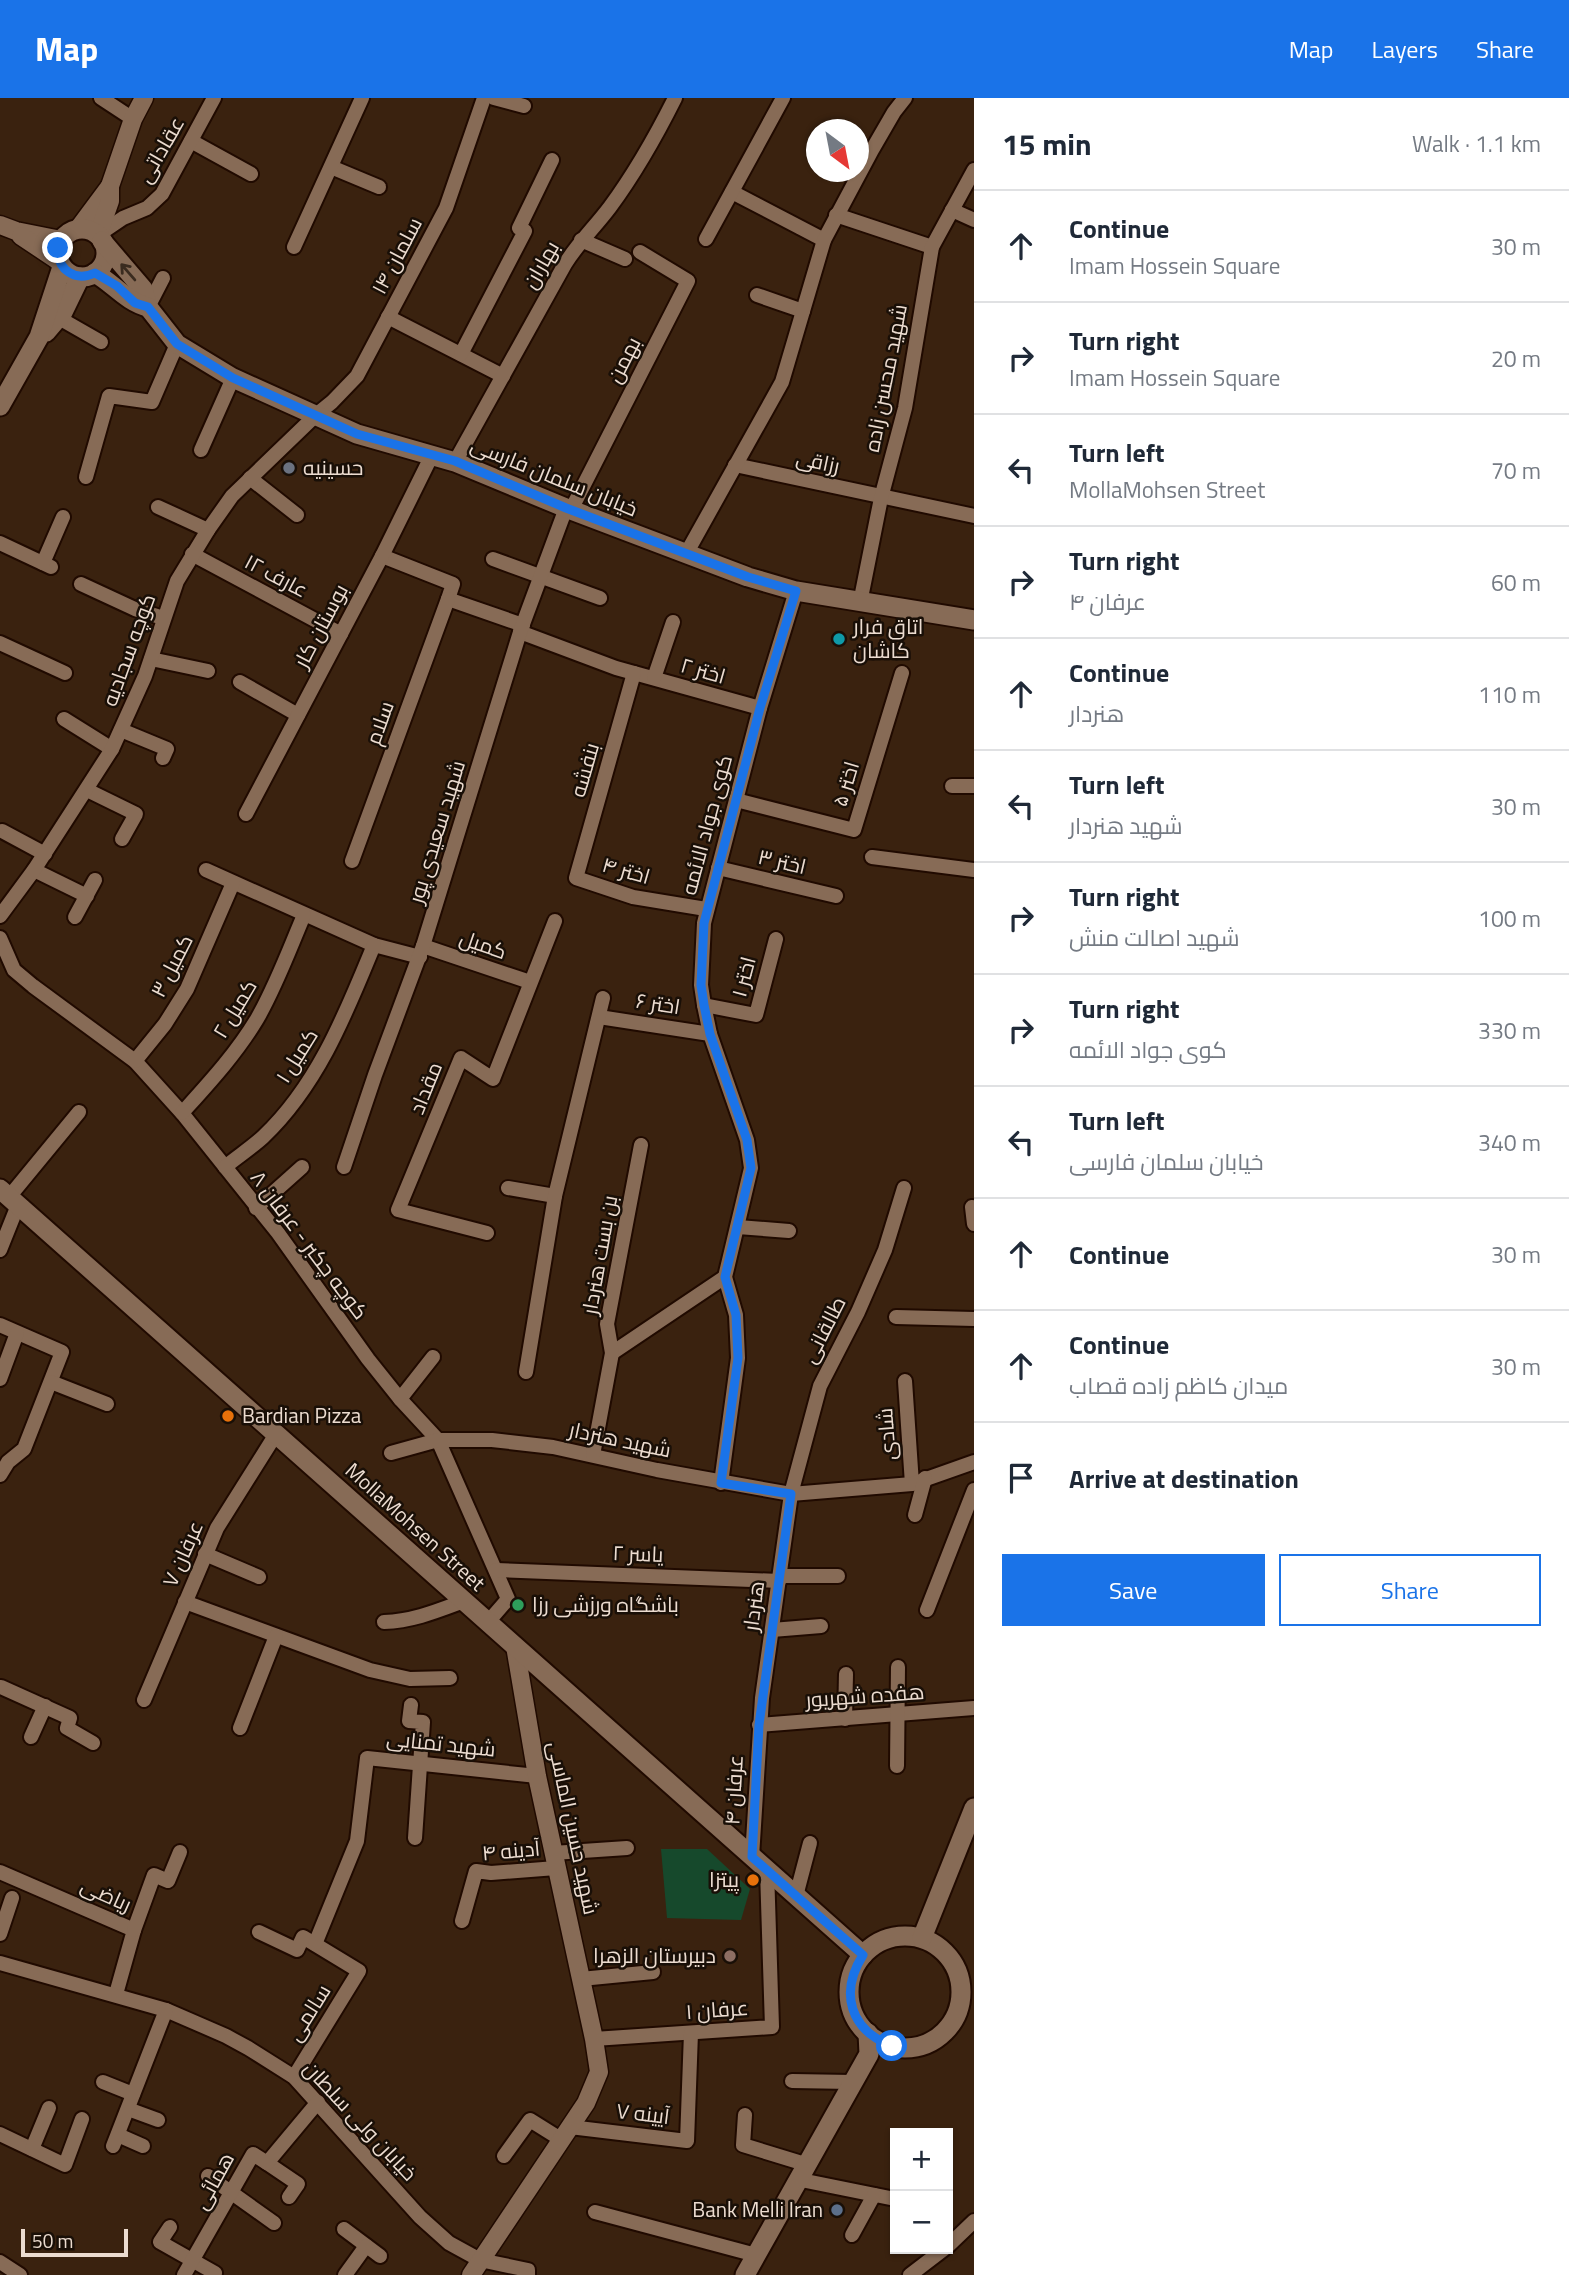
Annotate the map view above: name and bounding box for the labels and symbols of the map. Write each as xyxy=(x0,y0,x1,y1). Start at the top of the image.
street label: عقاداتی xyxy=(128,110,192,189)
north arrow xyxy=(806,119,869,182)
street label: سلمان ۱۴ xyxy=(362,211,430,300)
route end xyxy=(42,232,73,263)
street label: بهاران xyxy=(514,234,567,295)
one-way arrow xyxy=(120,263,136,281)
street label: شهید محسن زاده xyxy=(855,301,915,454)
street label: بهمن xyxy=(598,331,648,388)
street label: خیابان سلمان فارسی xyxy=(466,428,643,524)
street label: رزاقی xyxy=(793,441,843,481)
place label: حسینیه xyxy=(303,451,363,483)
marker: حسینیه xyxy=(281,460,297,476)
street label: عارف ۱۲ xyxy=(239,545,314,605)
street label: بوستان کار xyxy=(284,578,356,674)
street label: کوچه سجادیه xyxy=(93,589,163,710)
place label: اتاق فرار کاشان xyxy=(852,610,923,666)
marker: اتاق فرار کاشان xyxy=(831,631,847,647)
street label: اختر ۲ xyxy=(677,648,730,692)
street label: سلام xyxy=(356,696,402,749)
street label: بنفشه xyxy=(561,739,607,801)
street label: کوی جواد الائمه xyxy=(672,751,740,898)
street label: شهید سعیدی پور xyxy=(399,756,473,908)
street label: اختر ۵ xyxy=(823,757,867,810)
street label: اختر ۳ xyxy=(755,840,810,882)
street label: اختر ۴ xyxy=(599,848,654,892)
street label: کمیل xyxy=(455,921,511,967)
street label: کمیل ۳ xyxy=(142,928,201,1003)
street label: اختر ۱ xyxy=(722,953,764,1001)
street label: کمیل ۲ xyxy=(204,973,264,1044)
street label: اختر ۶ xyxy=(634,984,683,1022)
street label: کمیل ۱ xyxy=(267,1022,325,1089)
street label: مقداد xyxy=(400,1057,450,1119)
street label: کوچه چکبر - عرفان ۸ xyxy=(243,1163,377,1326)
street label: بن بست هنردار xyxy=(573,1193,625,1318)
street label: طالقانی xyxy=(793,1290,854,1369)
place label: Bardian Pizza xyxy=(242,1399,362,1431)
street label: شادی xyxy=(868,1407,904,1461)
marker: Bardian Pizza xyxy=(220,1408,236,1424)
street label: شهید هنردار xyxy=(565,1412,674,1465)
street label: MollaMohsen Street xyxy=(338,1454,493,1599)
street label: عرفان ۷ xyxy=(153,1515,211,1592)
street label: یاسر ۲ xyxy=(612,1536,664,1570)
street label: هنردار xyxy=(734,1579,772,1634)
place label: باشگاه ورزشی رزا xyxy=(532,1588,679,1620)
marker: باشگاه ورزشی رزا xyxy=(510,1597,526,1613)
street label: هفده شهریور xyxy=(803,1675,925,1715)
street label: شهید تمنایی xyxy=(385,1721,497,1765)
street label: شهید حسین الماسی xyxy=(540,1738,608,1917)
street label: عرفان ۴ xyxy=(715,1754,751,1826)
street label: آدینه ۴ xyxy=(480,1831,542,1868)
place label: پیتزا xyxy=(709,1863,739,1895)
street label: ریاضی xyxy=(76,1869,137,1920)
marker: پیتزا xyxy=(745,1872,761,1888)
place label: دبیرستان الزهرا xyxy=(593,1939,716,1971)
marker: دبیرستان الزهرا xyxy=(722,1948,738,1964)
street label: سالمی xyxy=(278,1978,338,2047)
street label: عرفان ۱ xyxy=(684,1991,749,2027)
route start xyxy=(876,2030,907,2061)
street label: خیابان ولی سلطان xyxy=(296,2053,425,2188)
street label: آیینه ۷ xyxy=(615,2094,672,2132)
street label: همائی xyxy=(184,2146,242,2215)
place label: Bank Melli Iran xyxy=(692,2193,823,2225)
marker: Bank Melli Iran xyxy=(829,2202,845,2218)
scale bar xyxy=(21,2226,128,2258)

